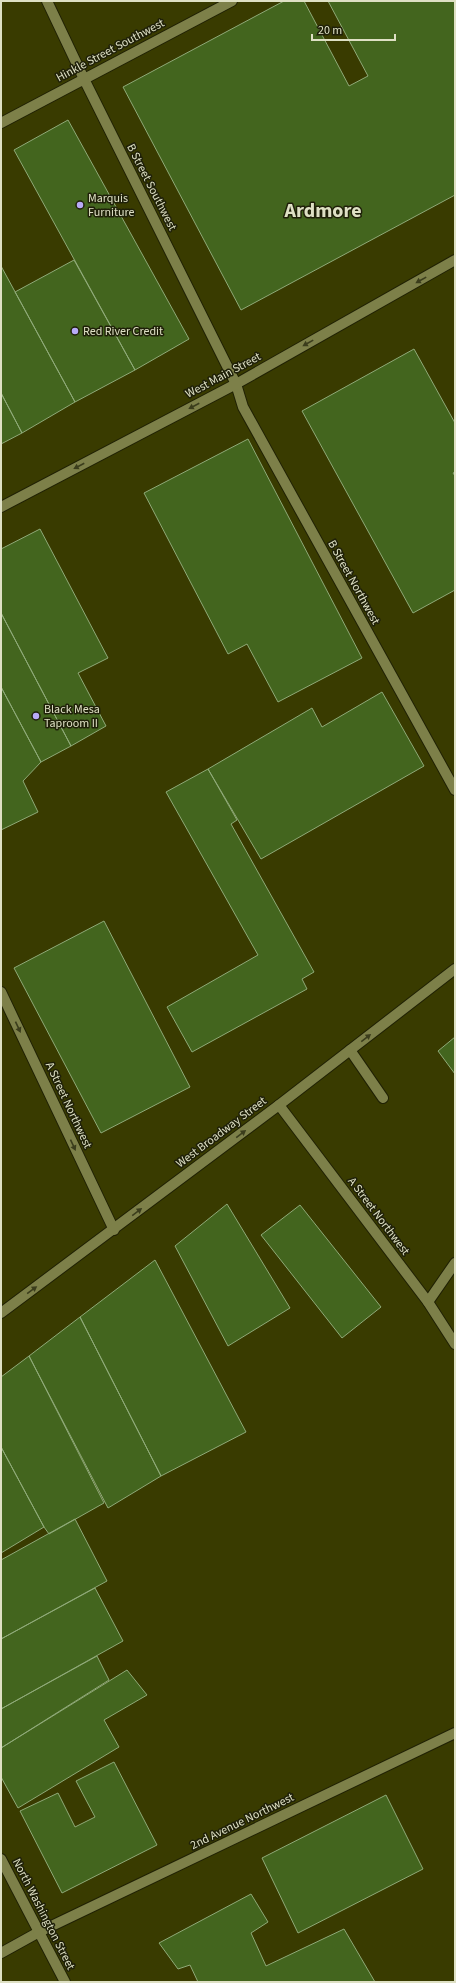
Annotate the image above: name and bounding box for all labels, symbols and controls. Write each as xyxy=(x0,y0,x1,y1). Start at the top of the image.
street label: Hinkle Street Southwest xyxy=(53,15,167,86)
scale bar xyxy=(312,16,395,42)
text: 20 m xyxy=(318,22,342,39)
street label: B Street Southwest xyxy=(122,141,181,234)
place label: Marquis Furniture xyxy=(88,190,135,221)
district label: Ardmore xyxy=(283,197,362,225)
marker: Marquis Furniture xyxy=(75,200,85,210)
one-way arrow xyxy=(415,276,427,283)
place label: Red River Credit xyxy=(83,323,163,340)
marker: Red River Credit xyxy=(70,326,80,336)
one-way arrow xyxy=(302,340,314,347)
street label: West Main Street xyxy=(182,348,264,403)
one-way arrow xyxy=(188,403,200,409)
one-way arrow xyxy=(73,463,84,470)
street label: B Street Northwest xyxy=(323,537,384,628)
place label: Black Mesa Taproom II xyxy=(44,701,100,732)
marker: Black Mesa Taproom II xyxy=(31,711,41,721)
one-way arrow xyxy=(15,1022,21,1033)
one-way arrow xyxy=(361,1034,372,1042)
street label: A Street Northwest xyxy=(41,1059,96,1151)
street label: West Broadway Street xyxy=(172,1093,270,1172)
one-way arrow xyxy=(235,1130,246,1138)
one-way arrow xyxy=(70,1139,76,1150)
street label: A Street Northwest xyxy=(344,1174,414,1259)
one-way arrow xyxy=(132,1209,142,1217)
one-way arrow xyxy=(27,1286,38,1294)
street label: 2nd Avenue Northwest xyxy=(188,1789,297,1854)
street label: North Washington Street xyxy=(8,1855,79,1973)

